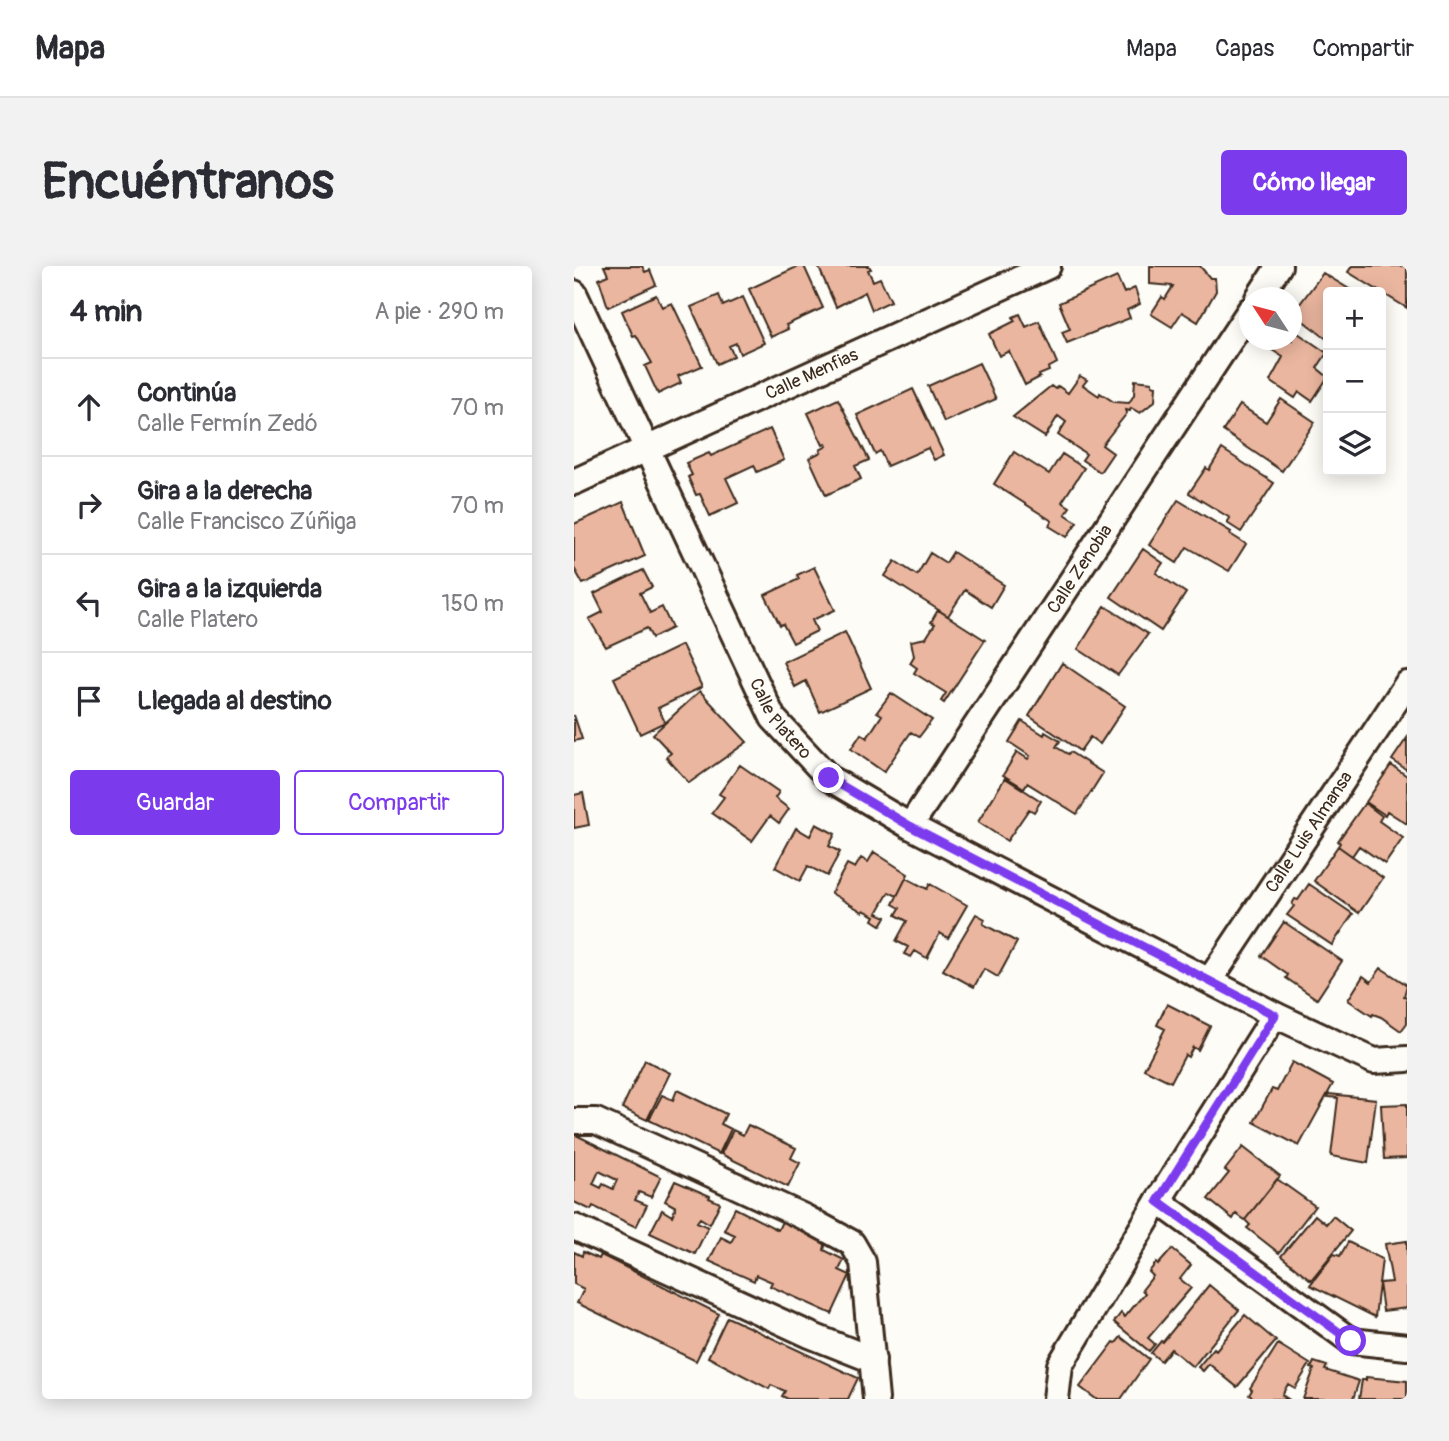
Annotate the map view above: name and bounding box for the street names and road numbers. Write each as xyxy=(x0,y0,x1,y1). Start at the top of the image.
street label: Calle Menfias xyxy=(761,343,862,405)
street label: Calle Zenobia xyxy=(1042,520,1117,618)
street label: Calle Platero xyxy=(744,674,817,764)
street label: Calle Luis Almansa xyxy=(1260,767,1357,897)

